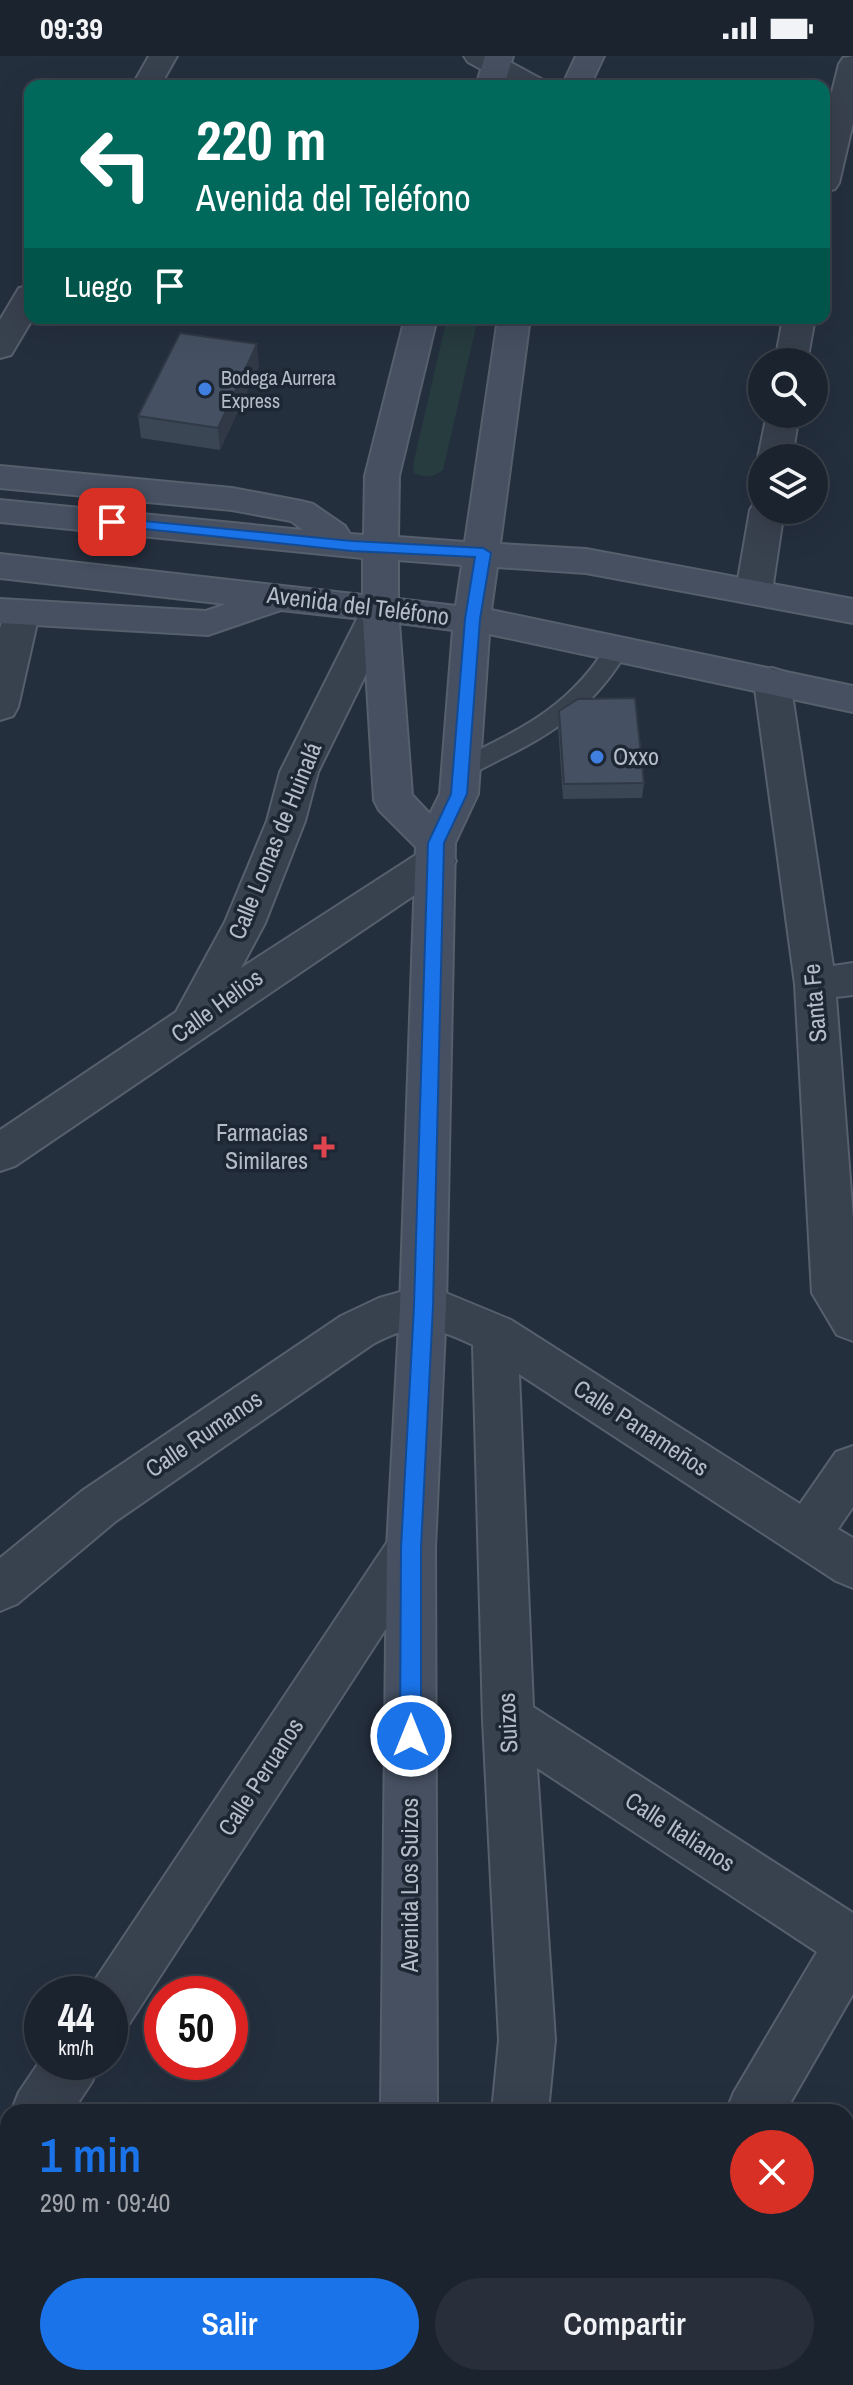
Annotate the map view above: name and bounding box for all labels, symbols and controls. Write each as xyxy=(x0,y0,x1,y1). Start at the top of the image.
text: 09:39 xyxy=(40,8,103,48)
text: 220 m xyxy=(196,102,326,177)
icon: left xyxy=(64,112,168,216)
text: Avenida del Teléfono xyxy=(196,174,471,222)
icon: arrive xyxy=(148,264,192,308)
text: Luego xyxy=(64,266,132,306)
map controls xyxy=(748,348,828,524)
button: search xyxy=(748,348,828,428)
place label: Bodega Aurrera Express xyxy=(221,364,336,414)
marker: Bodega Aurrera Express xyxy=(196,380,214,398)
button: layers xyxy=(748,444,828,524)
pin xyxy=(78,488,146,556)
icon: arrive xyxy=(90,500,134,544)
street label: Avenida del Teléfono xyxy=(264,578,451,632)
street label: Calle Lomas de Huinalá xyxy=(220,737,328,944)
place label: Oxxo xyxy=(613,740,659,772)
marker: Oxxo xyxy=(588,748,606,766)
street label: Calle Helios xyxy=(164,961,269,1049)
street label: Santa Fe xyxy=(795,962,833,1044)
place label: Farmacias Similares xyxy=(216,1116,308,1176)
marker: Farmacias Similares xyxy=(315,1138,333,1156)
street label: Calle Panameños xyxy=(568,1371,715,1483)
street label: Calle Rumanos xyxy=(139,1382,268,1484)
street label: Suizos xyxy=(489,1692,525,1754)
position arrow xyxy=(369,1694,453,1778)
street label: Calle Peruanos xyxy=(210,1711,310,1842)
street label: Calle Italianos xyxy=(620,1784,742,1879)
street label: Avenida Los Suizos xyxy=(393,1798,425,1973)
speed limit sign: 50 xyxy=(144,1976,248,2080)
text: 44 xyxy=(58,1991,94,2044)
text: km/h xyxy=(58,2034,94,2061)
text: 1 min xyxy=(40,2122,141,2187)
button: close xyxy=(730,2130,814,2214)
text: 290 m · 09:40 xyxy=(40,2185,170,2220)
button: Salir xyxy=(40,2278,419,2370)
button: Compartir xyxy=(435,2278,814,2370)

